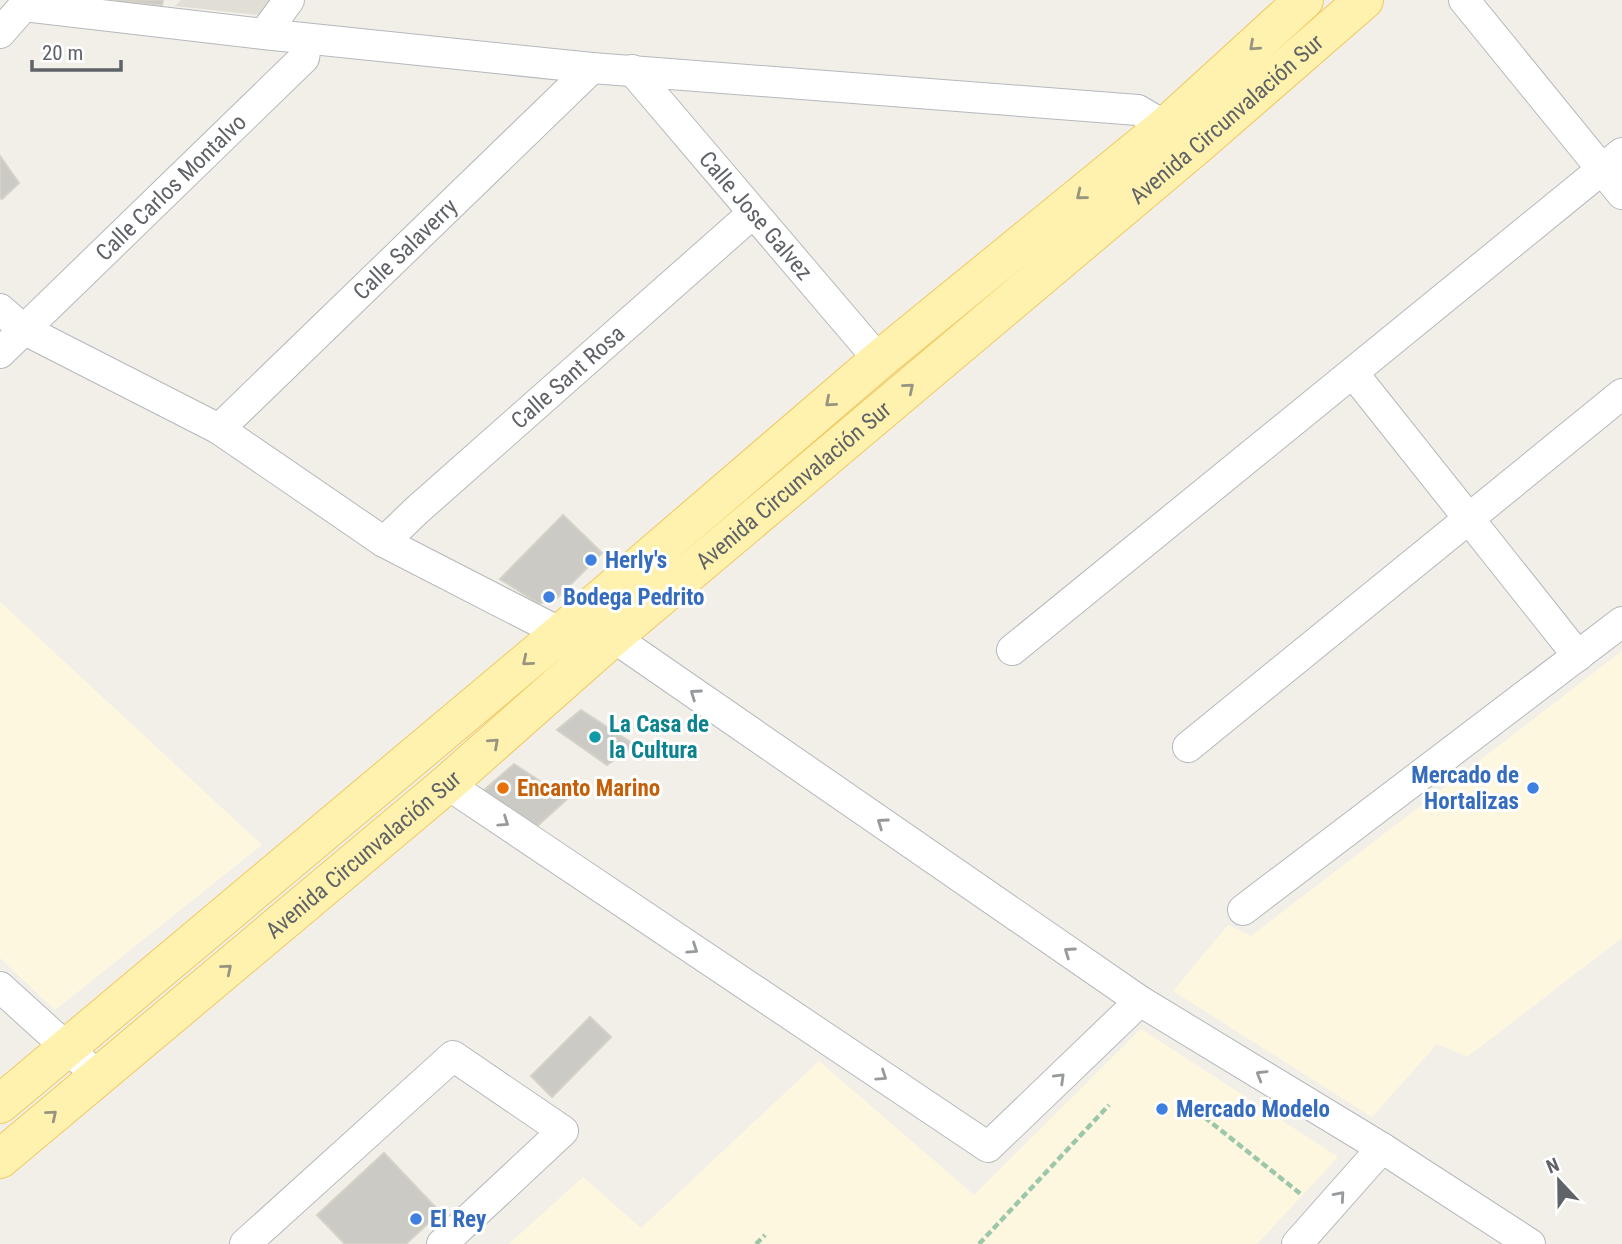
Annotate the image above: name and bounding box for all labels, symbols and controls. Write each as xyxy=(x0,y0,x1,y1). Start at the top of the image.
scale bar xyxy=(32,28,121,72)
street label: Avenida Circunvalación Sur xyxy=(1124,29,1329,210)
one-way arrow xyxy=(1249,38,1262,50)
text: 20 m xyxy=(42,41,83,65)
street label: Calle Carlos Montalvo xyxy=(90,109,252,267)
street label: Calle Jose Galvez xyxy=(693,146,818,286)
one-way arrow xyxy=(1077,186,1089,199)
street label: Calle Salaverry xyxy=(348,193,463,306)
street label: Calle Sant Rosa xyxy=(506,320,630,434)
one-way arrow xyxy=(901,384,914,396)
one-way arrow xyxy=(826,394,839,406)
street label: Avenida Circunvalación Sur xyxy=(691,396,897,575)
place label: Herly's xyxy=(605,547,667,574)
marker: Herly's xyxy=(583,552,599,568)
place label: Bodega Pedrito xyxy=(563,584,704,611)
marker: Bodega Pedrito xyxy=(541,589,557,605)
one-way arrow xyxy=(523,653,536,665)
one-way arrow xyxy=(690,690,703,702)
place label: La Casa de la Cultura xyxy=(609,711,709,764)
marker: La Casa de la Cultura xyxy=(587,729,603,745)
one-way arrow xyxy=(486,739,499,751)
place label: Mercado de Hortalizas xyxy=(1411,762,1519,815)
street label: Avenida Circunvalación Sur xyxy=(260,765,467,944)
place label: Encanto Marino xyxy=(517,775,660,802)
marker: Encanto Marino xyxy=(495,780,511,796)
marker: Mercado de Hortalizas xyxy=(1525,780,1541,796)
one-way arrow xyxy=(496,814,509,826)
one-way arrow xyxy=(877,819,890,831)
one-way arrow xyxy=(685,941,698,953)
one-way arrow xyxy=(1064,948,1077,960)
one-way arrow xyxy=(218,965,231,977)
one-way arrow xyxy=(874,1068,887,1080)
one-way arrow xyxy=(1256,1070,1269,1083)
one-way arrow xyxy=(1052,1074,1065,1087)
place label: Mercado Modelo xyxy=(1176,1096,1330,1123)
marker: Mercado Modelo xyxy=(1154,1101,1170,1117)
one-way arrow xyxy=(44,1111,57,1123)
north arrow xyxy=(1524,1146,1594,1216)
text: N xyxy=(1543,1153,1563,1179)
one-way arrow xyxy=(1332,1191,1344,1204)
place label: El Rey xyxy=(430,1206,487,1233)
marker: El Rey xyxy=(408,1211,424,1227)

